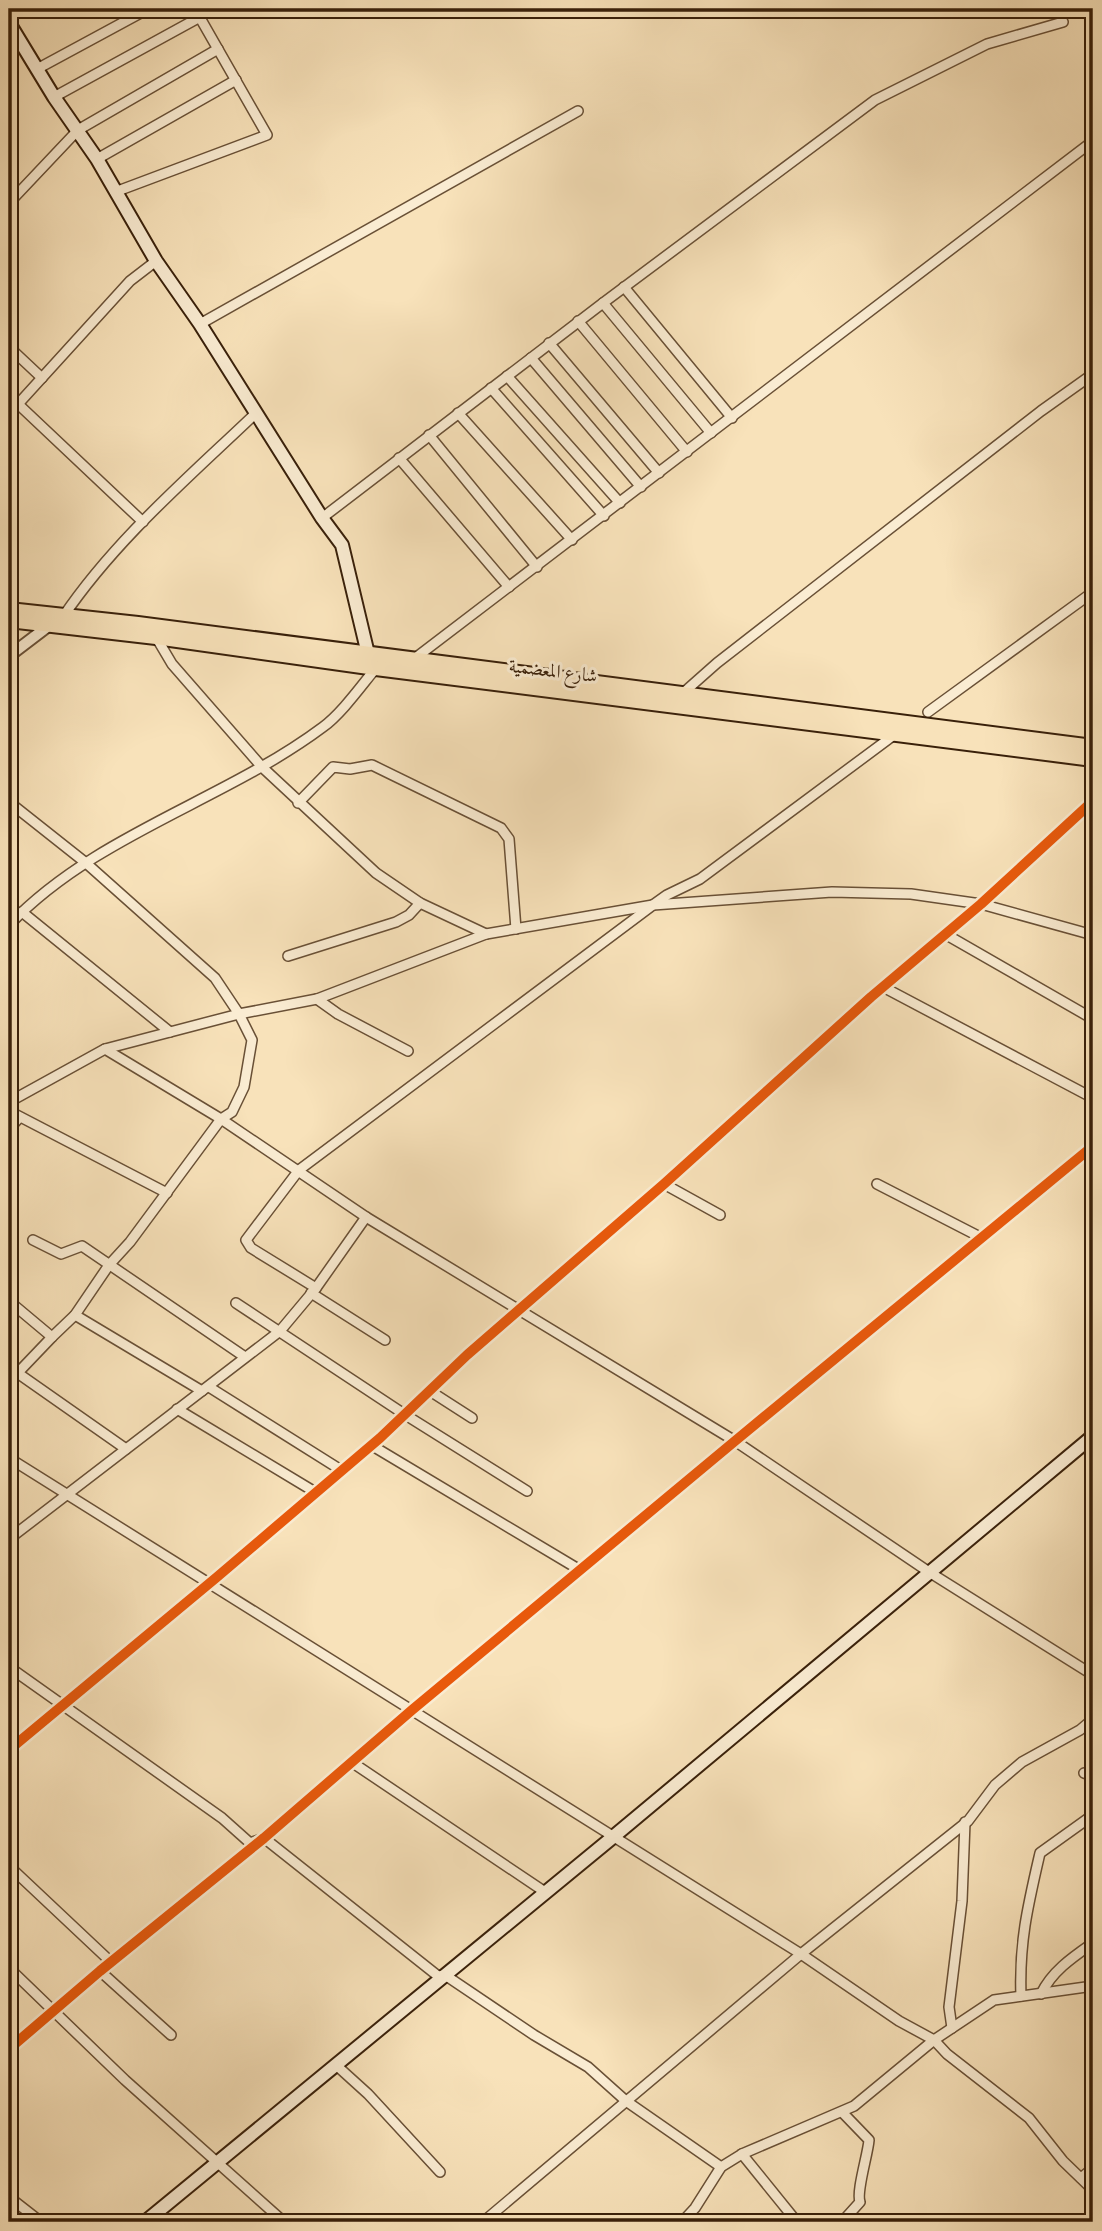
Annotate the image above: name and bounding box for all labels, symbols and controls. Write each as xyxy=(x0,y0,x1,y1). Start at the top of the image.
street label: شارع المعضمية xyxy=(507,653,599,691)

